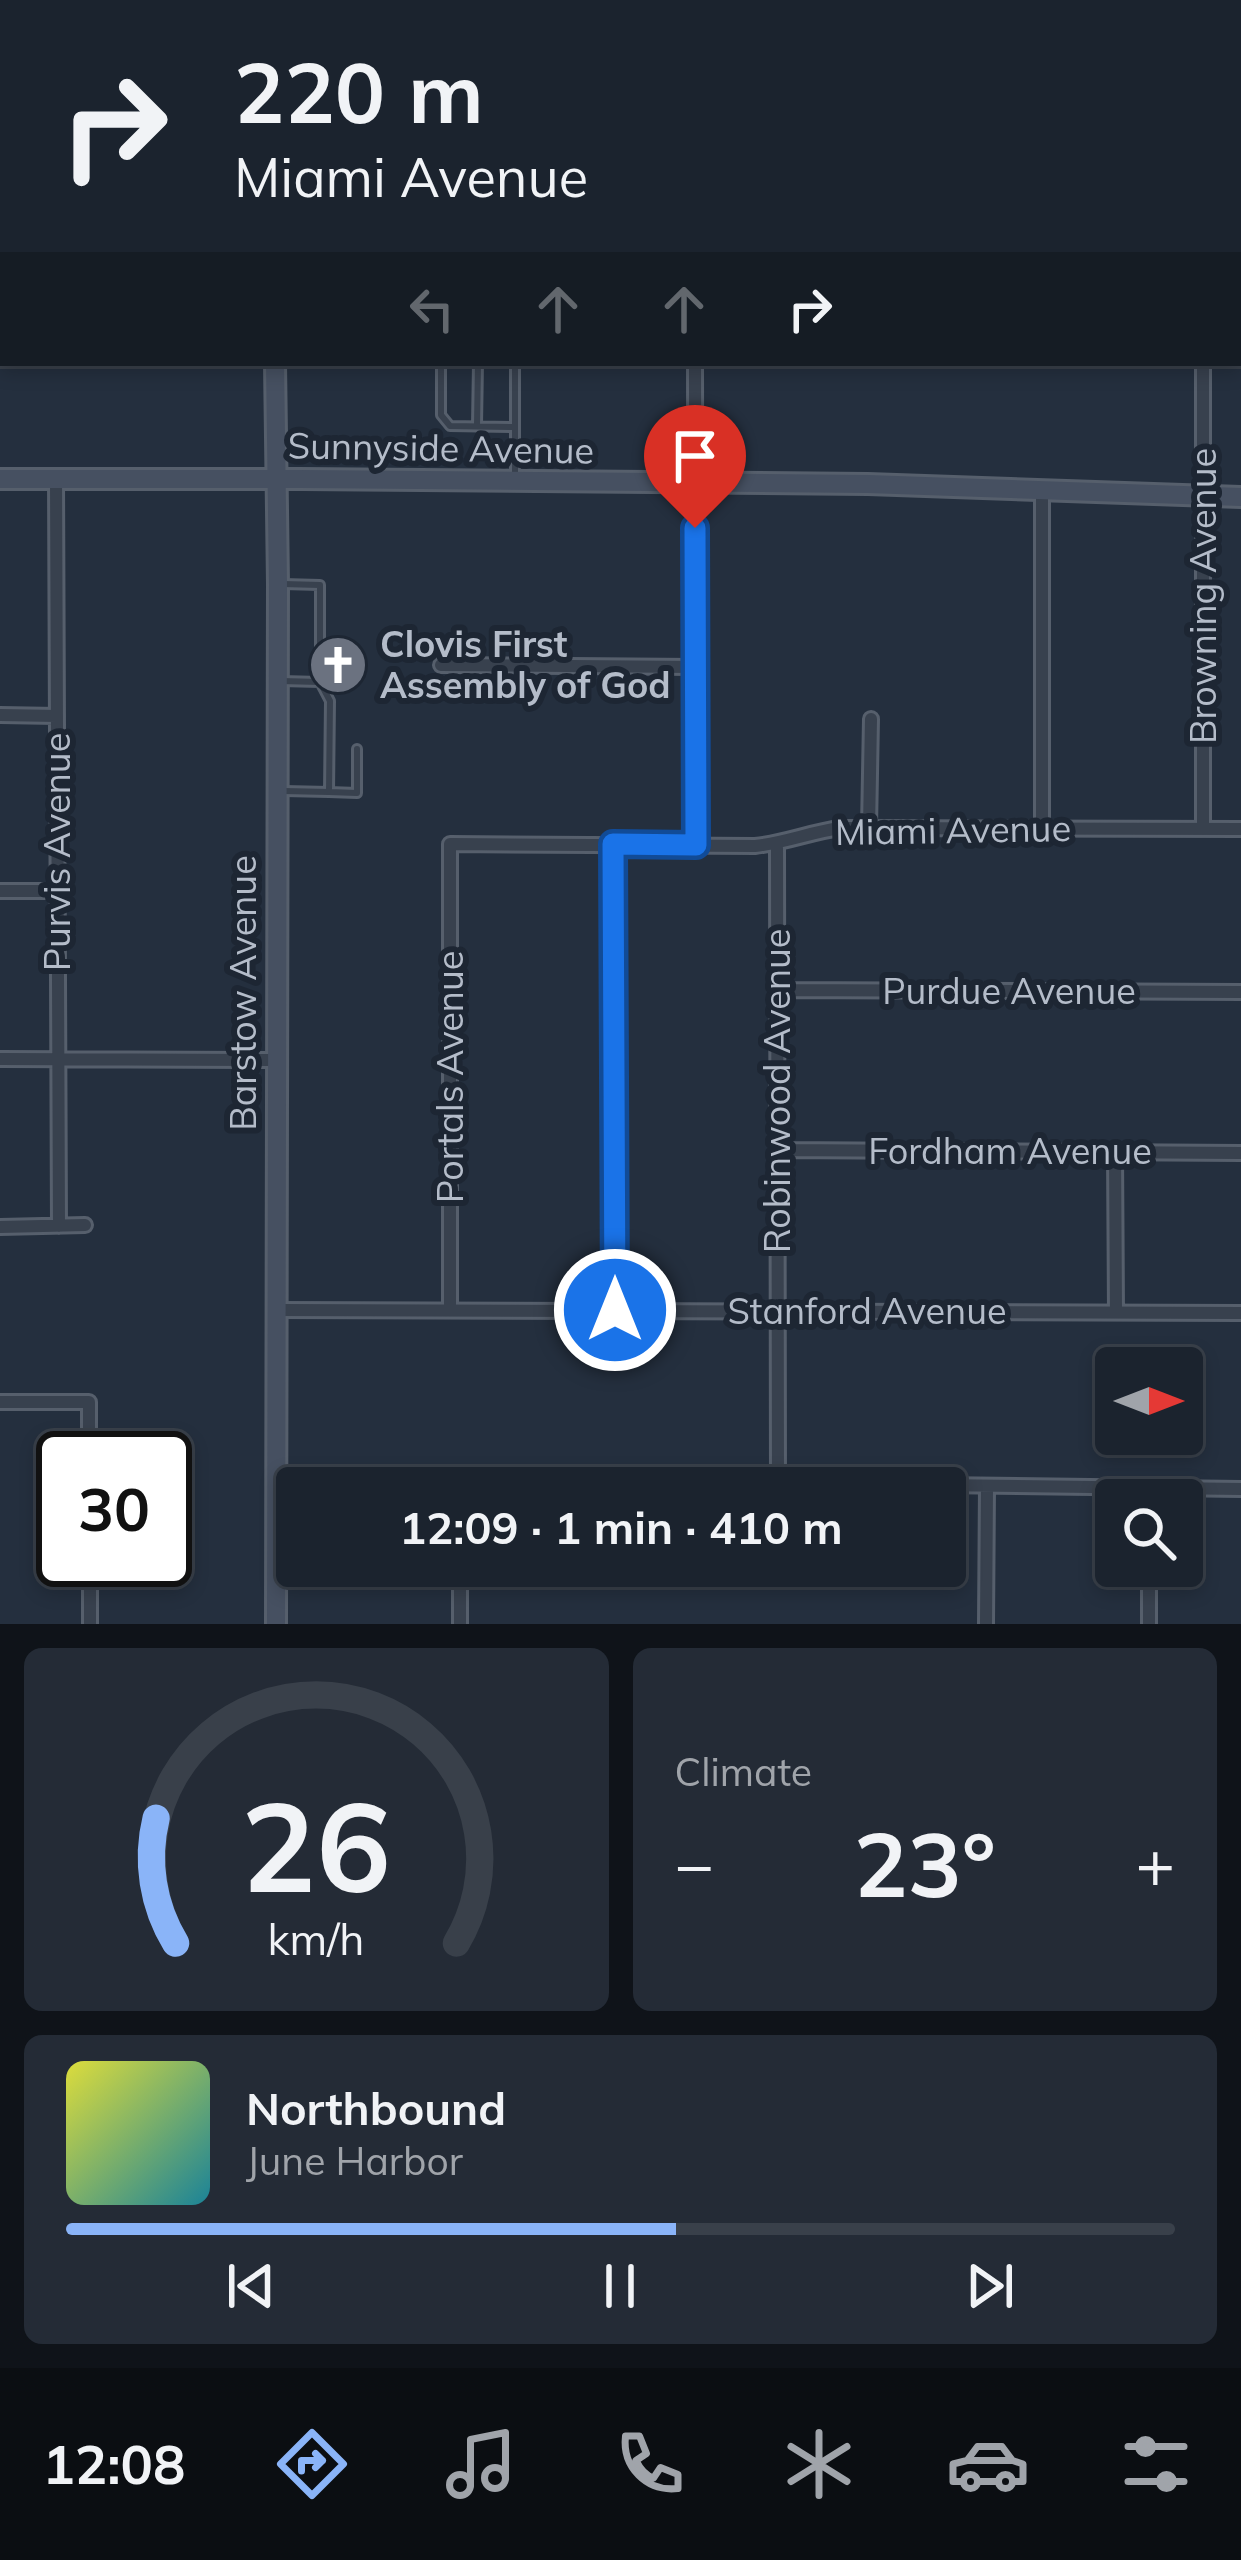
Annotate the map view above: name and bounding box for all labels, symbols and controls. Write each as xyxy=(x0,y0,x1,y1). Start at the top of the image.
text: 220 m xyxy=(234,39,484,144)
icon: right xyxy=(36,48,192,204)
text: Miami Avenue xyxy=(234,143,588,211)
icon: left xyxy=(399,276,465,342)
icon: ahead xyxy=(525,276,591,342)
icon: ahead xyxy=(651,276,717,342)
icon: right xyxy=(777,276,843,342)
pin xyxy=(644,405,746,528)
street label: Sunnyside Avenue xyxy=(287,422,595,473)
icon: arrive xyxy=(662,423,728,489)
street label: Browning Avenue xyxy=(1180,448,1225,744)
place label: Clovis First Assembly of God xyxy=(380,621,671,707)
church icon: Clovis First Assembly of God xyxy=(307,634,369,696)
street label: Purvis Avenue xyxy=(34,733,79,971)
street label: Miami Avenue xyxy=(835,805,1071,854)
street label: Barstow Avenue xyxy=(220,855,265,1131)
street label: Robinwood Avenue xyxy=(754,929,799,1253)
street label: Portals Avenue xyxy=(427,951,472,1203)
street label: Purdue Avenue xyxy=(882,968,1136,1013)
street label: Fordham Avenue xyxy=(868,1128,1152,1173)
position arrow xyxy=(552,1247,678,1373)
street label: Stanford Avenue xyxy=(727,1288,1007,1333)
north arrow xyxy=(1095,1347,1203,1455)
map controls xyxy=(1095,1347,1203,1587)
speed limit sign: 30 xyxy=(36,1431,192,1587)
button: search xyxy=(1095,1479,1203,1587)
text: 12:09 · 1 min · 410 m xyxy=(399,1499,843,1555)
text: Climate xyxy=(675,1747,812,1796)
text: 26 xyxy=(241,1767,391,1923)
text: 23° xyxy=(854,1807,996,1920)
text: − xyxy=(675,1822,714,1905)
text: + xyxy=(1135,1822,1175,1905)
text: km/h xyxy=(268,1911,365,1965)
text: Northbound xyxy=(246,2080,506,2136)
text: June Harbor xyxy=(246,2136,463,2185)
icon: previous xyxy=(218,2253,284,2319)
icon: pause xyxy=(587,2253,653,2319)
icon: next xyxy=(957,2253,1023,2319)
icon: directions xyxy=(270,2422,354,2506)
icon: music xyxy=(439,2422,523,2506)
icon: phone xyxy=(608,2422,692,2506)
icon: climate xyxy=(777,2422,861,2506)
icon: car xyxy=(946,2422,1030,2506)
icon: filters xyxy=(1114,2422,1198,2506)
text: 12:08 xyxy=(42,2430,185,2498)

